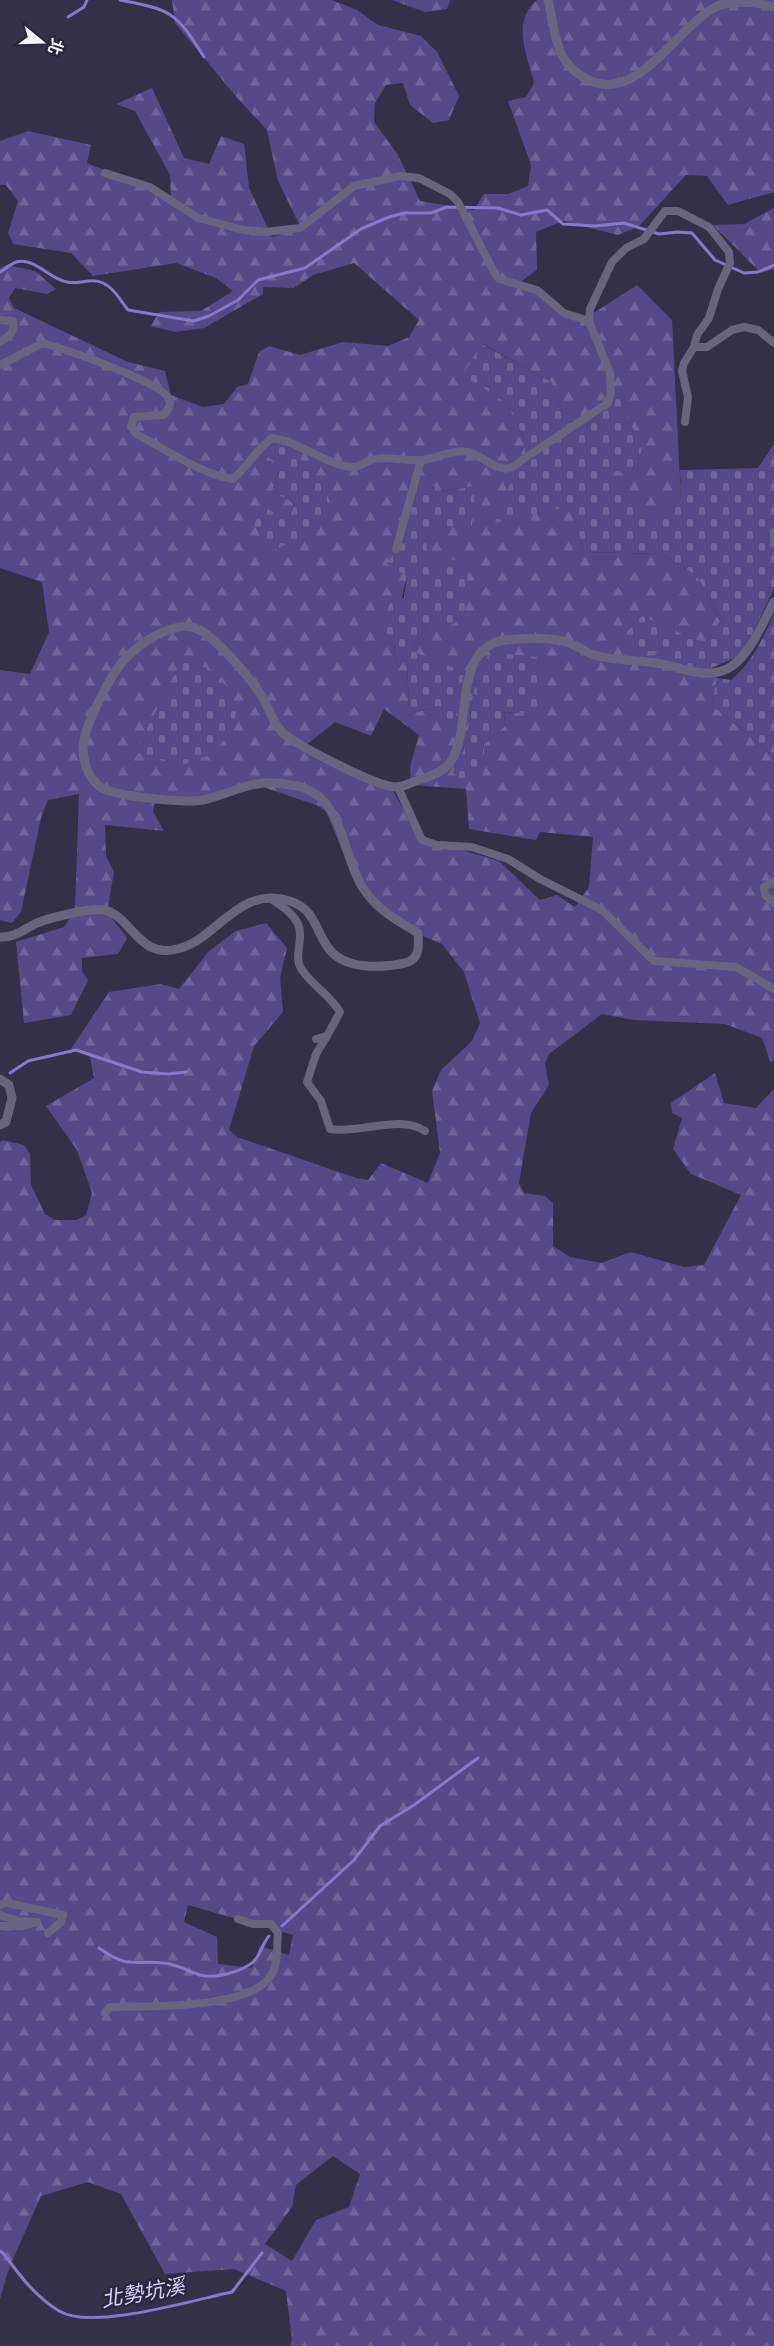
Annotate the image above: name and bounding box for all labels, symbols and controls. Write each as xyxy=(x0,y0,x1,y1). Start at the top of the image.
north arrow xyxy=(12,12,72,72)
text: 北 xyxy=(44,36,67,57)
water label: 北勢坑溪 xyxy=(99,2272,189,2312)

